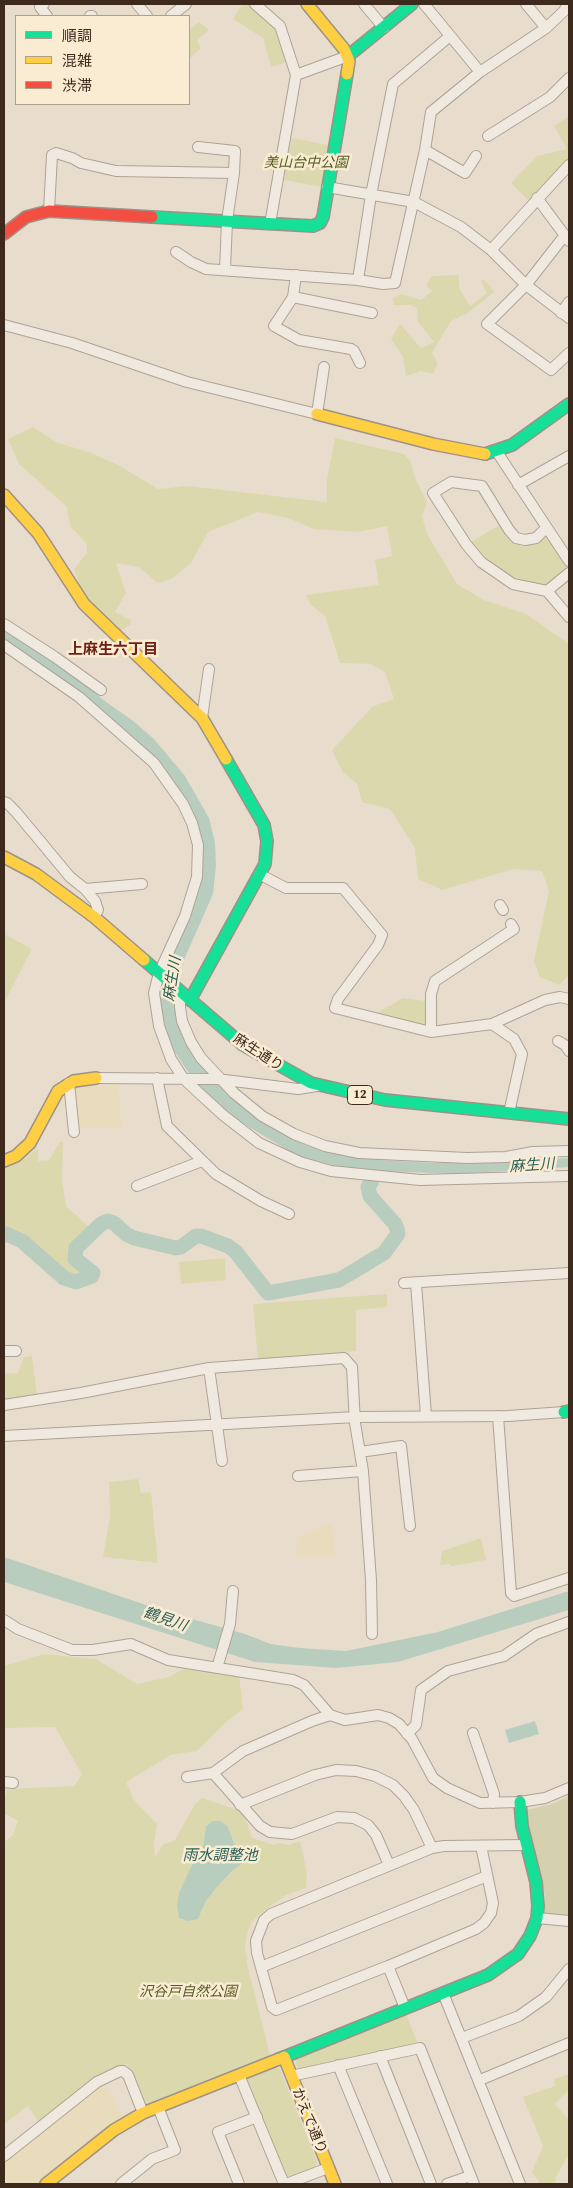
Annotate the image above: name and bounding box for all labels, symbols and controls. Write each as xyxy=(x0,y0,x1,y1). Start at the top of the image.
legend xyxy=(15,15,190,105)
text: 順調 xyxy=(62,25,92,46)
text: 混雑 xyxy=(62,50,92,71)
text: 渋滞 xyxy=(62,75,92,96)
park label: 美山台中公園 xyxy=(264,155,348,171)
district label: 上麻生六丁目 xyxy=(68,641,158,659)
water label: 麻生川 xyxy=(161,955,185,1003)
street label: 麻生通り xyxy=(230,1031,286,1075)
road number: 12 xyxy=(348,1086,372,1104)
water label: 麻生川 xyxy=(509,1155,555,1177)
water label: 鶴見川 xyxy=(141,1604,189,1636)
water label: 雨水調整池 xyxy=(183,1847,257,1865)
park label: 沢谷戸自然公園 xyxy=(139,1984,237,2000)
street label: かえで通り xyxy=(288,2085,330,2157)

